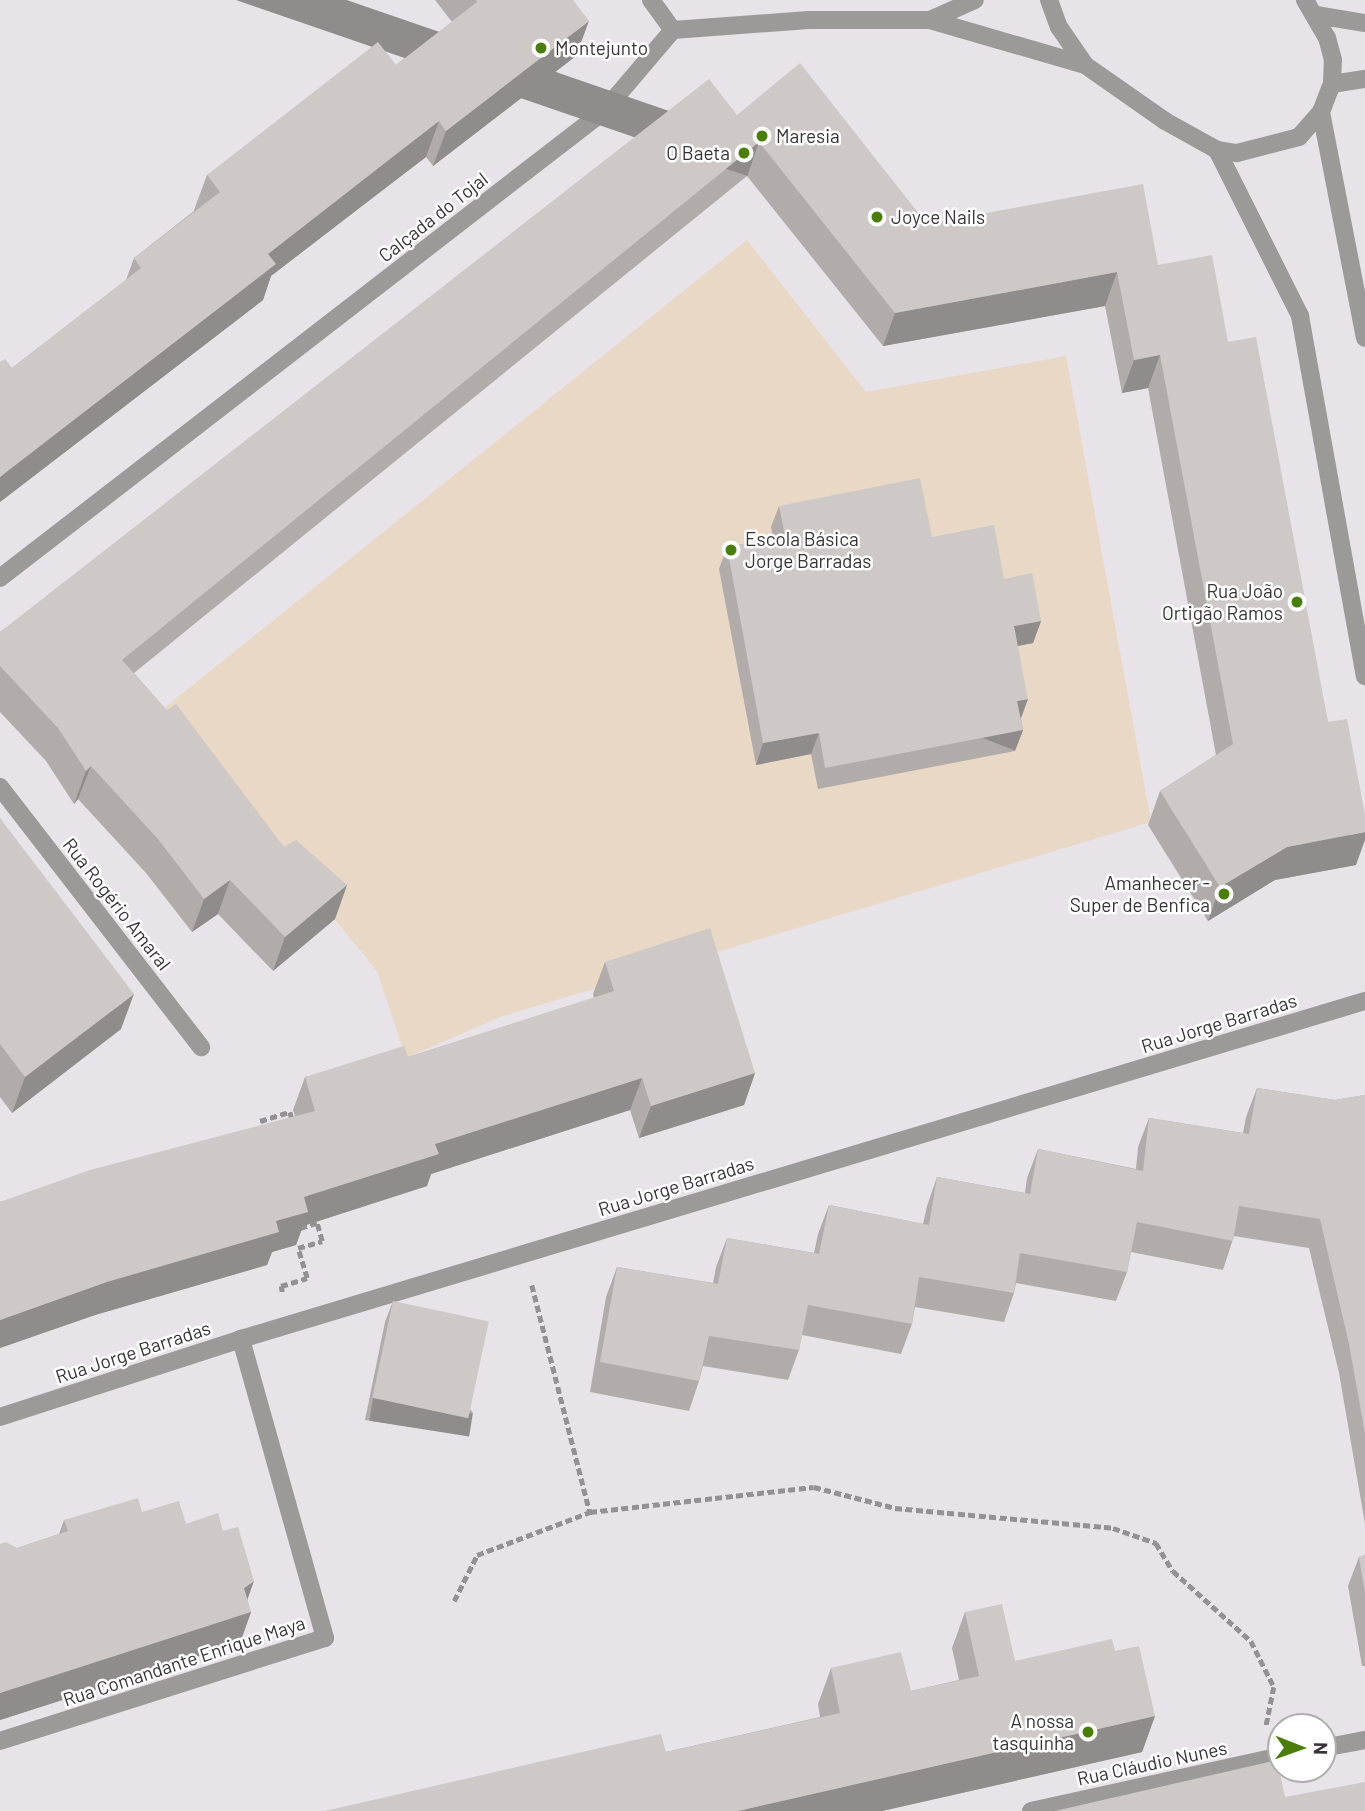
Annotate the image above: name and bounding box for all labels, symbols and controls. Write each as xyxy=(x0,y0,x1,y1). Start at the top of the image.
place label: Montejunto xyxy=(555,37,648,59)
marker: Montejunto xyxy=(533,40,549,56)
place label: Maresia xyxy=(776,125,840,147)
marker: Maresia xyxy=(754,128,770,144)
place label: O Baeta xyxy=(666,142,730,164)
marker: O Baeta xyxy=(736,145,752,161)
street label: Calçada do Tojal xyxy=(374,167,492,267)
place label: Joyce Nails xyxy=(891,206,985,228)
marker: Joyce Nails xyxy=(869,209,885,225)
place label: Escola Básica Jorge Barradas xyxy=(745,528,871,572)
marker: Escola Básica Jorge Barradas xyxy=(723,542,739,558)
place label: Rua João Ortigão Ramos xyxy=(1162,580,1283,624)
marker: Rua João Ortigão Ramos xyxy=(1289,594,1305,610)
street label: Rua Rogério Amaral xyxy=(58,833,176,975)
place label: Amanhecer - Super de Benfica xyxy=(1070,872,1210,916)
marker: Amanhecer - Super de Benfica xyxy=(1216,886,1232,902)
street label: Rua Jorge Barradas xyxy=(1138,988,1300,1058)
street label: Rua Jorge Barradas xyxy=(595,1151,757,1221)
street label: Rua Jorge Barradas xyxy=(53,1316,213,1388)
street label: Rua Comandante Enrique Maya xyxy=(60,1611,308,1711)
place label: A nossa tasquinha xyxy=(993,1710,1074,1754)
north arrow xyxy=(1267,1713,1337,1783)
marker: A nossa tasquinha xyxy=(1080,1724,1096,1740)
street label: Rua Cláudio Nunes xyxy=(1075,1736,1229,1790)
text: N xyxy=(1310,1742,1333,1755)

